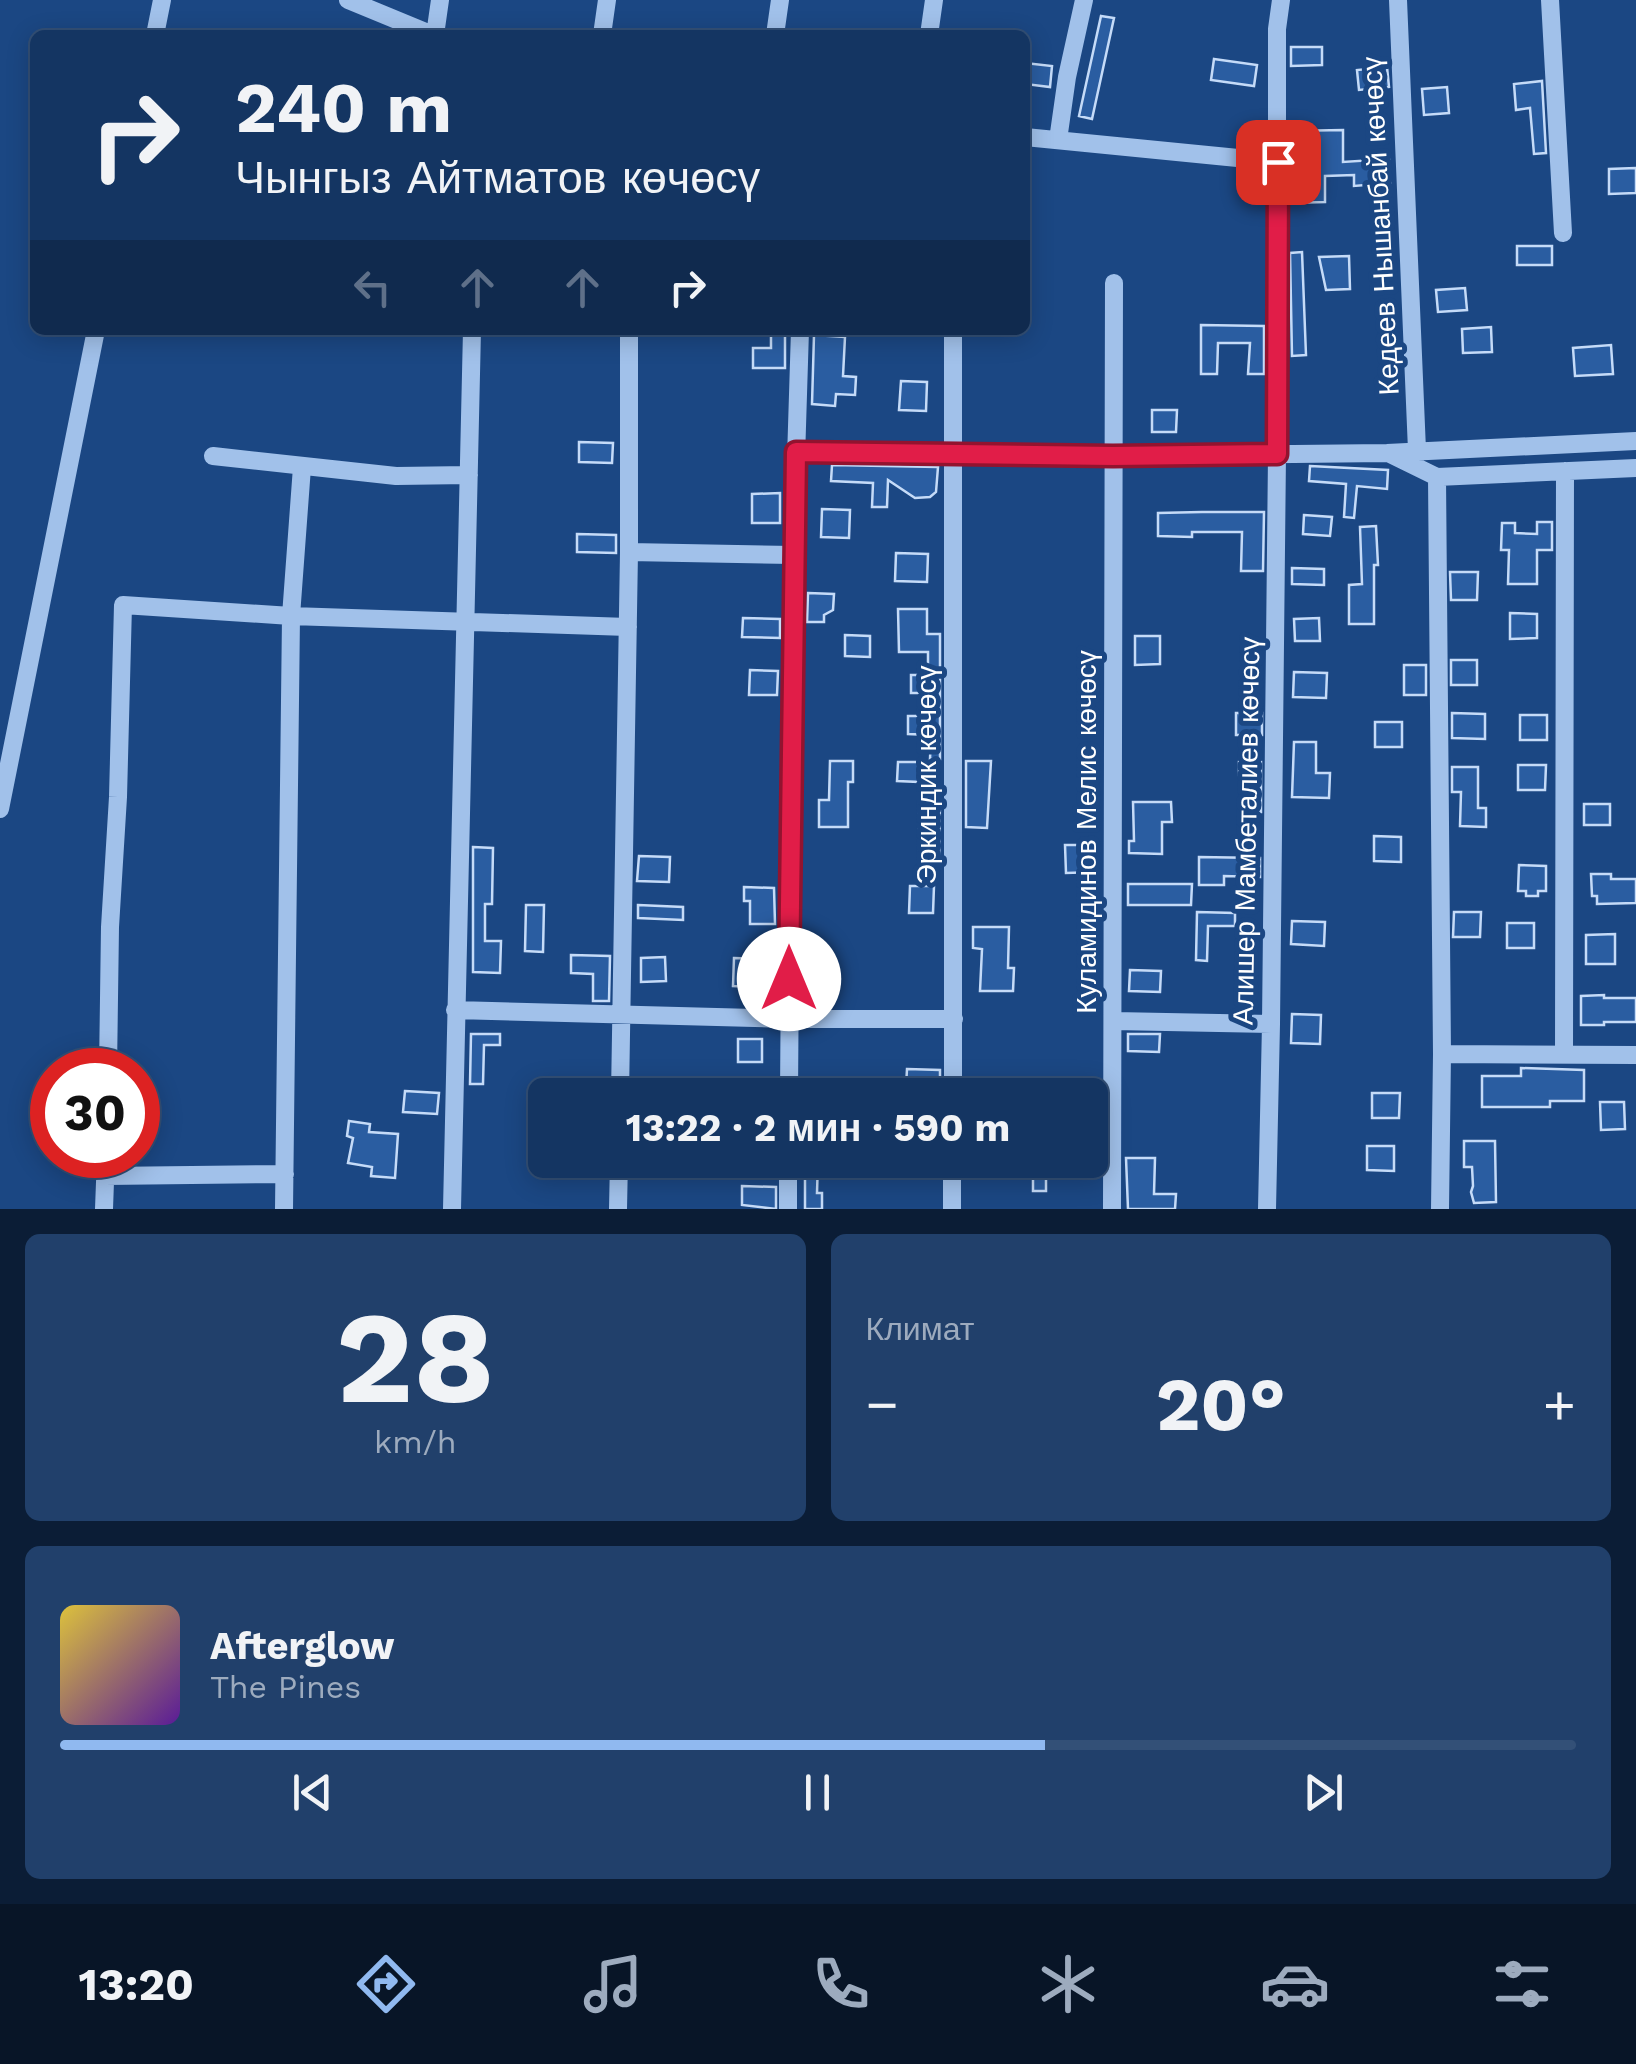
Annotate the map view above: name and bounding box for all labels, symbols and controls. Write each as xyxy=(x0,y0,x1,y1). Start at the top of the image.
street label: Кедеев Нышанбай көчөсү xyxy=(1355,56,1406,396)
text: 240 m xyxy=(235,67,452,149)
icon: right xyxy=(70,70,200,200)
pin xyxy=(1236,120,1321,205)
icon: arrive xyxy=(1251,135,1306,190)
text: Чынгыз Айтматов көчөсү xyxy=(235,151,760,204)
icon: left xyxy=(345,260,400,315)
icon: ahead xyxy=(450,260,505,315)
icon: ahead xyxy=(555,260,610,315)
icon: right xyxy=(660,260,715,315)
street label: Алишер Мамбеталиев көчөсү xyxy=(1227,637,1266,1025)
street label: Куламидинов Мелис көчөсү xyxy=(1070,650,1103,1014)
street label: Эркиндик көчөсү xyxy=(910,666,943,884)
position arrow xyxy=(737,927,841,1031)
speed limit sign: 30 xyxy=(30,1048,160,1178)
text: 13:22 · 2 мин · 590 m xyxy=(626,1106,1010,1150)
text: 28 xyxy=(336,1281,495,1434)
text: Климат xyxy=(866,1310,974,1348)
text: 20° xyxy=(1156,1360,1286,1448)
text: − xyxy=(866,1372,899,1436)
text: + xyxy=(1543,1372,1576,1436)
text: km/h xyxy=(374,1423,456,1461)
text: Afterglow xyxy=(210,1624,395,1668)
text: The Pines xyxy=(210,1668,361,1706)
icon: previous xyxy=(285,1765,340,1820)
icon: pause xyxy=(790,1765,845,1820)
icon: next xyxy=(1296,1765,1351,1820)
icon: directions xyxy=(351,1949,421,2019)
icon: music xyxy=(578,1949,648,2019)
icon: phone xyxy=(806,1949,876,2019)
icon: climate xyxy=(1033,1949,1103,2019)
icon: car xyxy=(1260,1949,1330,2019)
icon: filters xyxy=(1487,1949,1557,2019)
text: 13:20 xyxy=(79,1958,194,2011)

